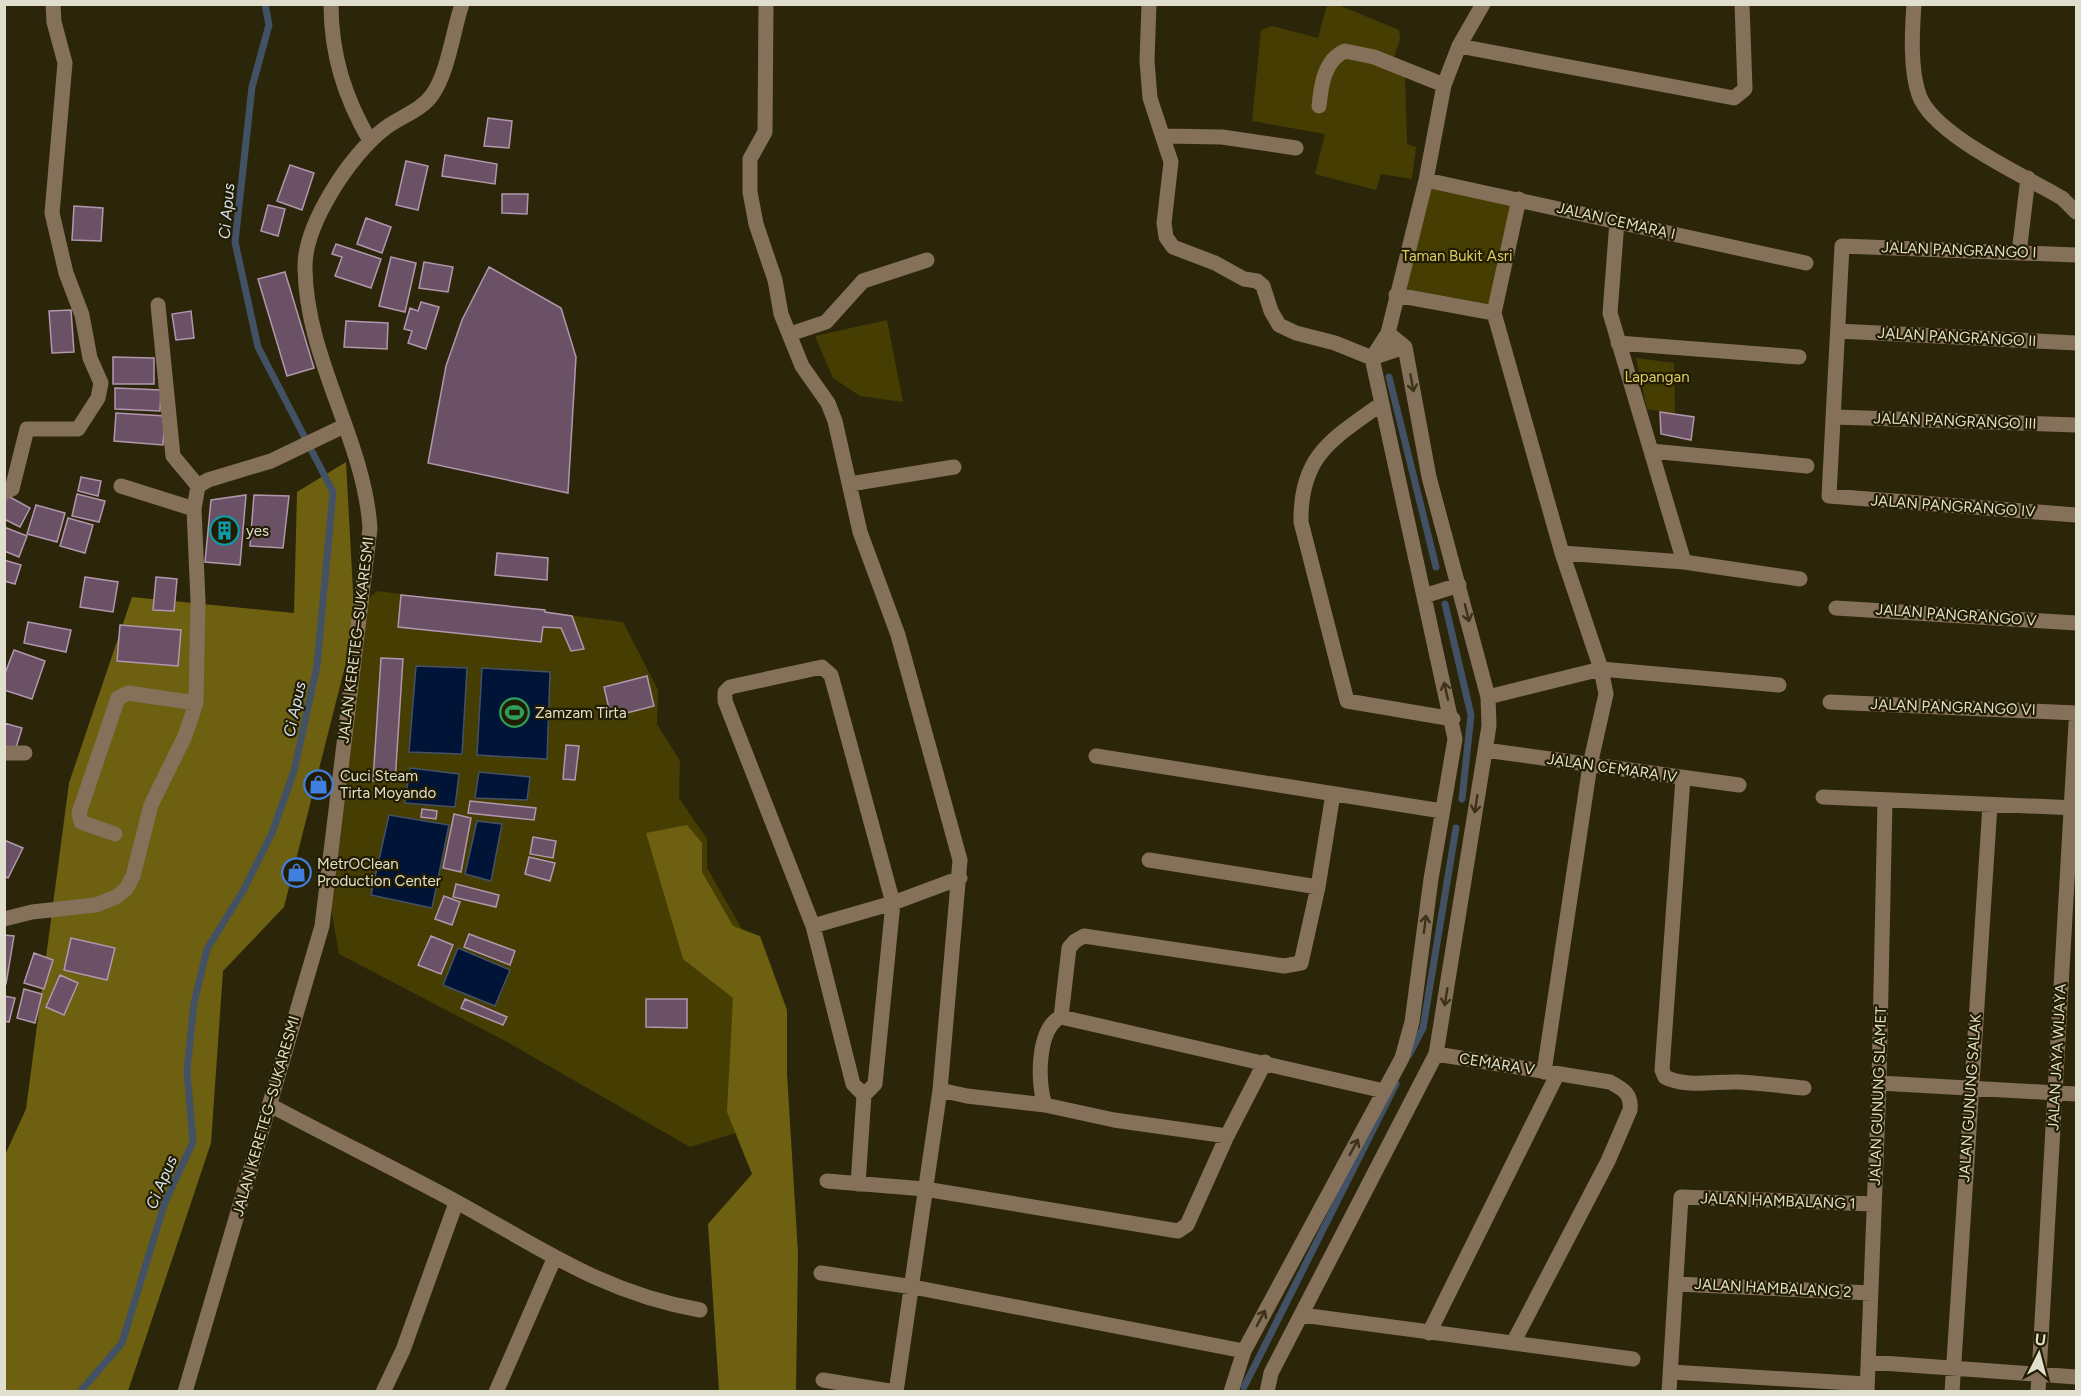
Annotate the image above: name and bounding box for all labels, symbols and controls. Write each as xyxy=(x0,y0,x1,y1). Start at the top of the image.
water label: Ci Apus xyxy=(215,182,238,240)
street label: JALAN CEMARA I xyxy=(1555,199,1677,243)
street label: JALAN PANGRANGO I xyxy=(1881,238,2037,262)
park label: Taman Bukit Asri xyxy=(1402,247,1512,265)
street label: JALAN PANGRANGO II xyxy=(1877,324,2037,350)
park label: Lapangan xyxy=(1624,368,1690,386)
one-way arrow xyxy=(1407,372,1418,392)
street label: JALAN PANGRANGO III xyxy=(1873,409,2037,433)
street label: JALAN PANGRANGO IV xyxy=(1870,491,2037,521)
building icon: yes xyxy=(209,515,241,547)
place label: yes xyxy=(246,522,269,540)
street label: JALAN KERETEG–SUKARESMI xyxy=(334,536,378,744)
street label: JALAN PANGRANGO V xyxy=(1875,600,2038,630)
one-way arrow xyxy=(1461,603,1473,622)
water label: Ci Apus xyxy=(279,679,310,739)
one-way arrow xyxy=(1440,682,1452,701)
street label: JALAN PANGRANGO VI xyxy=(1870,695,2036,719)
sports icon: Zamzam Tirta xyxy=(498,697,530,729)
place label: Zamzam Tirta xyxy=(535,704,627,722)
street label: JALAN CEMARA IV xyxy=(1546,750,1679,786)
place label: Cuci Steam Tirta Moyando xyxy=(340,767,437,802)
shop icon: Cuci Steam Tirta Moyando xyxy=(303,769,335,801)
one-way arrow xyxy=(1470,794,1481,814)
place label: MetrOClean Production Center xyxy=(317,855,441,890)
shop icon: MetrOClean Production Center xyxy=(280,857,312,889)
one-way arrow xyxy=(1420,915,1431,935)
street label: JALAN JAYA WIJAYA xyxy=(2044,983,2070,1131)
one-way arrow xyxy=(1440,987,1451,1006)
street label: JALAN GUNUNG SLAMET xyxy=(1866,1005,1890,1186)
street label: JALAN GUNUNG SALAK xyxy=(1955,1012,1985,1183)
street label: JALAN KERETEG–SUKARESMI xyxy=(229,1014,303,1218)
street label: CEMARA V xyxy=(1458,1049,1537,1079)
one-way arrow xyxy=(1349,1138,1360,1156)
water label: Ci Apus xyxy=(142,1152,181,1212)
street label: JALAN HAMBALANG 1 xyxy=(1700,1189,1856,1213)
street label: JALAN HAMBALANG 2 xyxy=(1694,1275,1852,1301)
one-way arrow xyxy=(1256,1310,1268,1328)
north arrow xyxy=(2009,1324,2069,1384)
text: U xyxy=(2034,1330,2047,1350)

